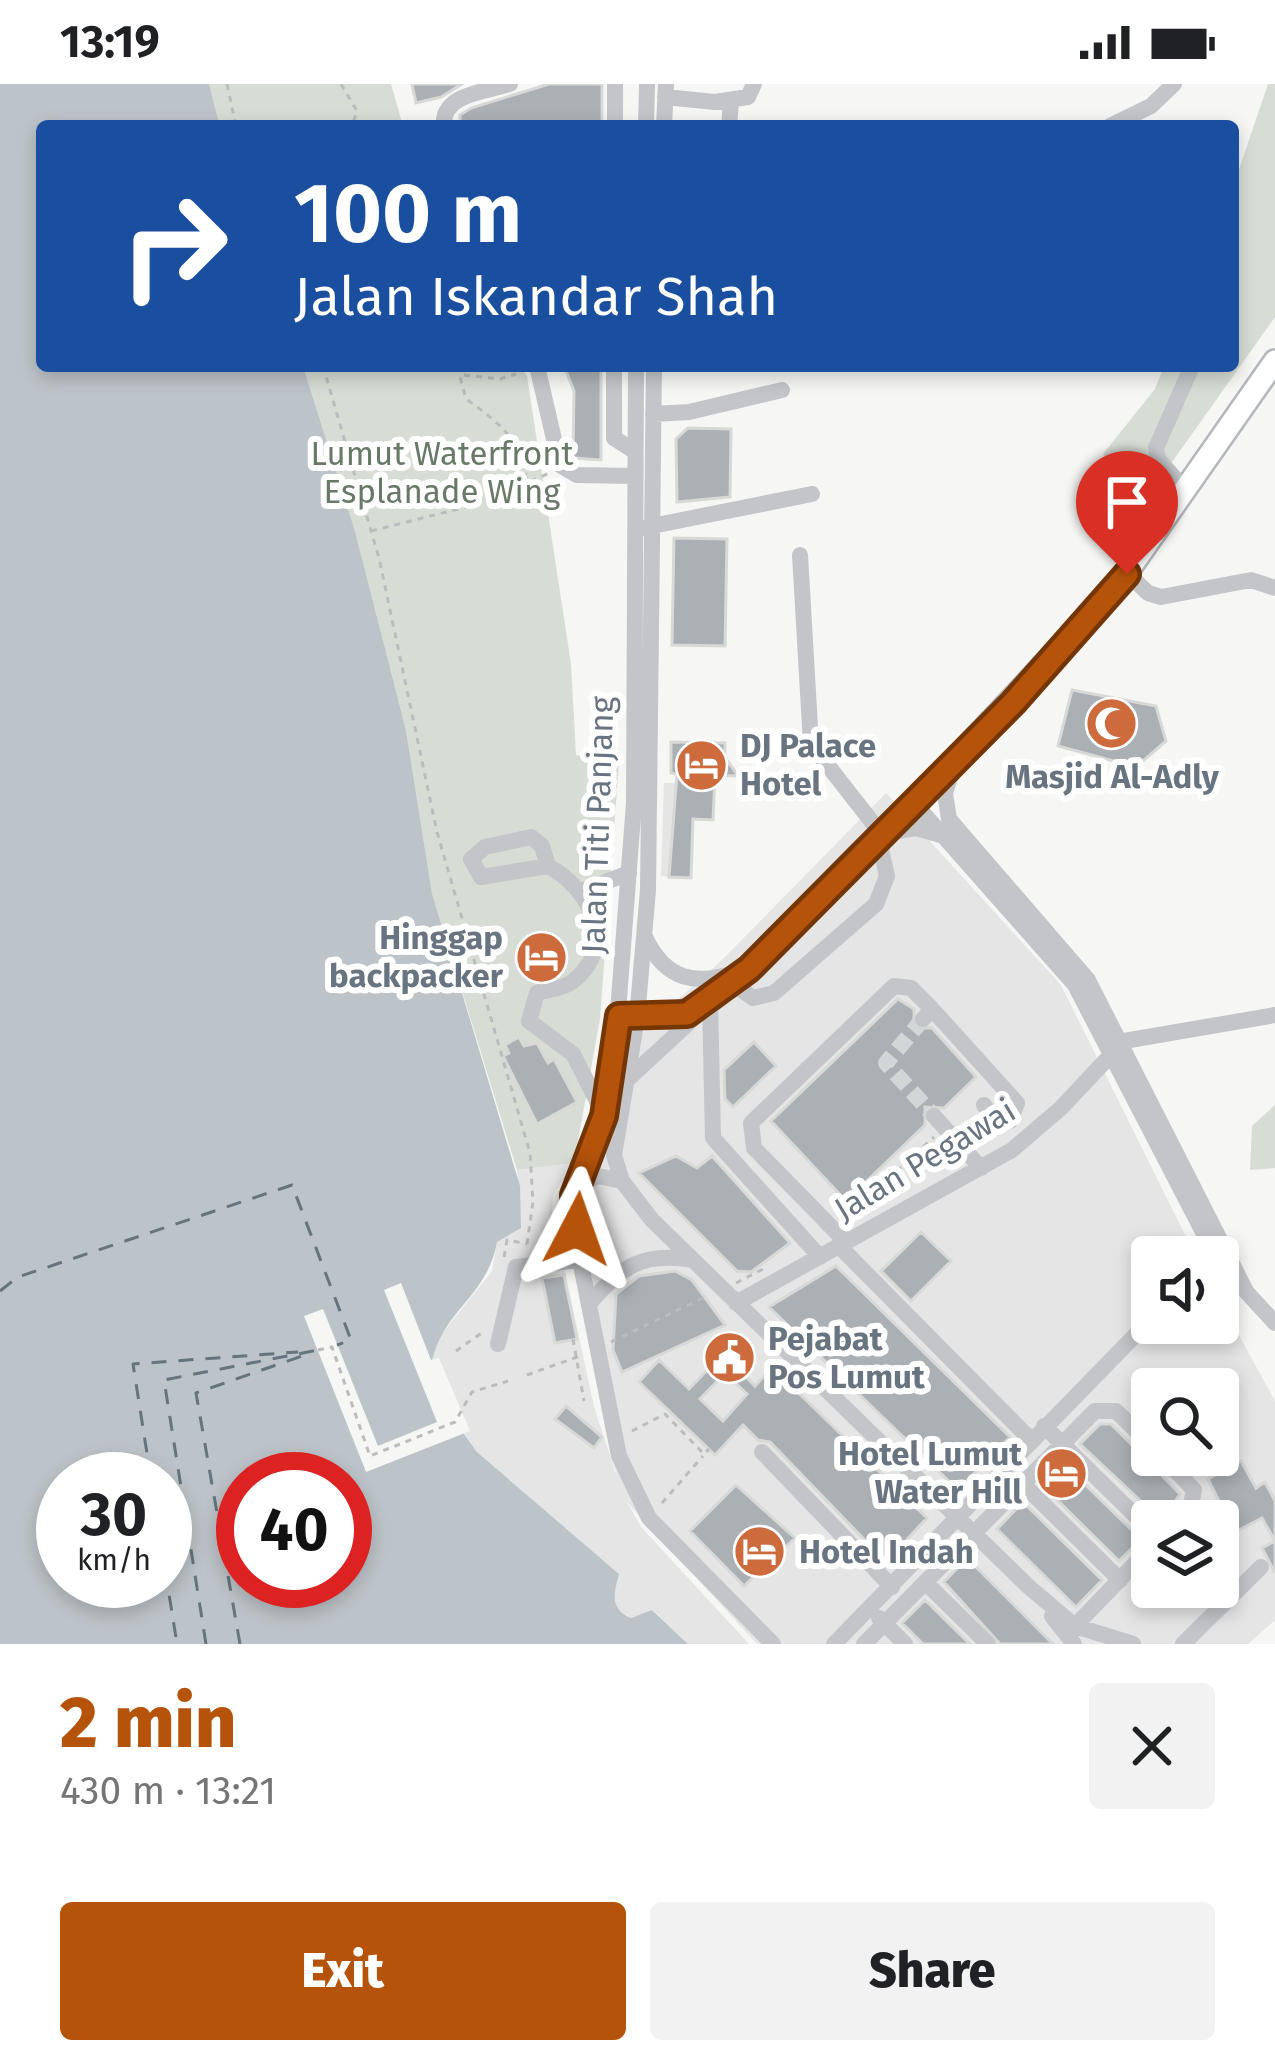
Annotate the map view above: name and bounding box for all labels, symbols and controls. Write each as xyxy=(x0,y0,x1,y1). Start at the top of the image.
text: 13:19 xyxy=(60,15,160,69)
text: 100 m xyxy=(294,163,522,264)
icon: right xyxy=(96,168,252,324)
text: Jalan Iskandar Shah xyxy=(294,265,778,329)
park label: Lumut Waterfront Esplanade Wing xyxy=(311,434,574,512)
pin xyxy=(1076,451,1178,574)
icon: arrive xyxy=(1094,469,1160,535)
street label: Jalan Titi Panjang xyxy=(574,695,623,955)
mosque icon: Masjid Al-Adly xyxy=(1084,695,1140,751)
place label: DJ Palace Hotel xyxy=(740,726,876,804)
hotel icon: DJ Palace Hotel xyxy=(673,737,729,793)
place label: Masjid Al-Adly xyxy=(1005,757,1220,797)
place label: Hinggap backpacker xyxy=(329,918,504,996)
hotel icon: Hinggap backpacker xyxy=(514,929,570,985)
street label: Jalan Pegawai xyxy=(827,1090,1023,1230)
position arrow xyxy=(514,1166,640,1292)
map controls xyxy=(1131,1236,1239,1608)
button: sound xyxy=(1131,1236,1239,1344)
place label: Pejabat Pos Lumut xyxy=(768,1319,926,1397)
public building icon: Pejabat Pos Lumut xyxy=(701,1330,757,1386)
button: search xyxy=(1131,1368,1239,1476)
place label: Hotel Lumut Water Hill xyxy=(838,1434,1023,1512)
hotel icon: Hotel Lumut Water Hill xyxy=(1033,1445,1089,1501)
speed limit sign: 40 xyxy=(216,1452,372,1608)
text: 30 xyxy=(81,1479,147,1551)
button: layers xyxy=(1131,1500,1239,1608)
hotel icon: Hotel Indah xyxy=(732,1524,788,1580)
place label: Hotel Indah xyxy=(799,1532,974,1572)
text: km/h xyxy=(77,1542,151,1578)
text: 2 min xyxy=(60,1680,236,1766)
button: close xyxy=(1089,1683,1215,1809)
text: 430 m · 13:21 xyxy=(60,1768,276,1814)
button: Exit xyxy=(60,1902,626,2040)
button: Share xyxy=(650,1902,1215,2040)

